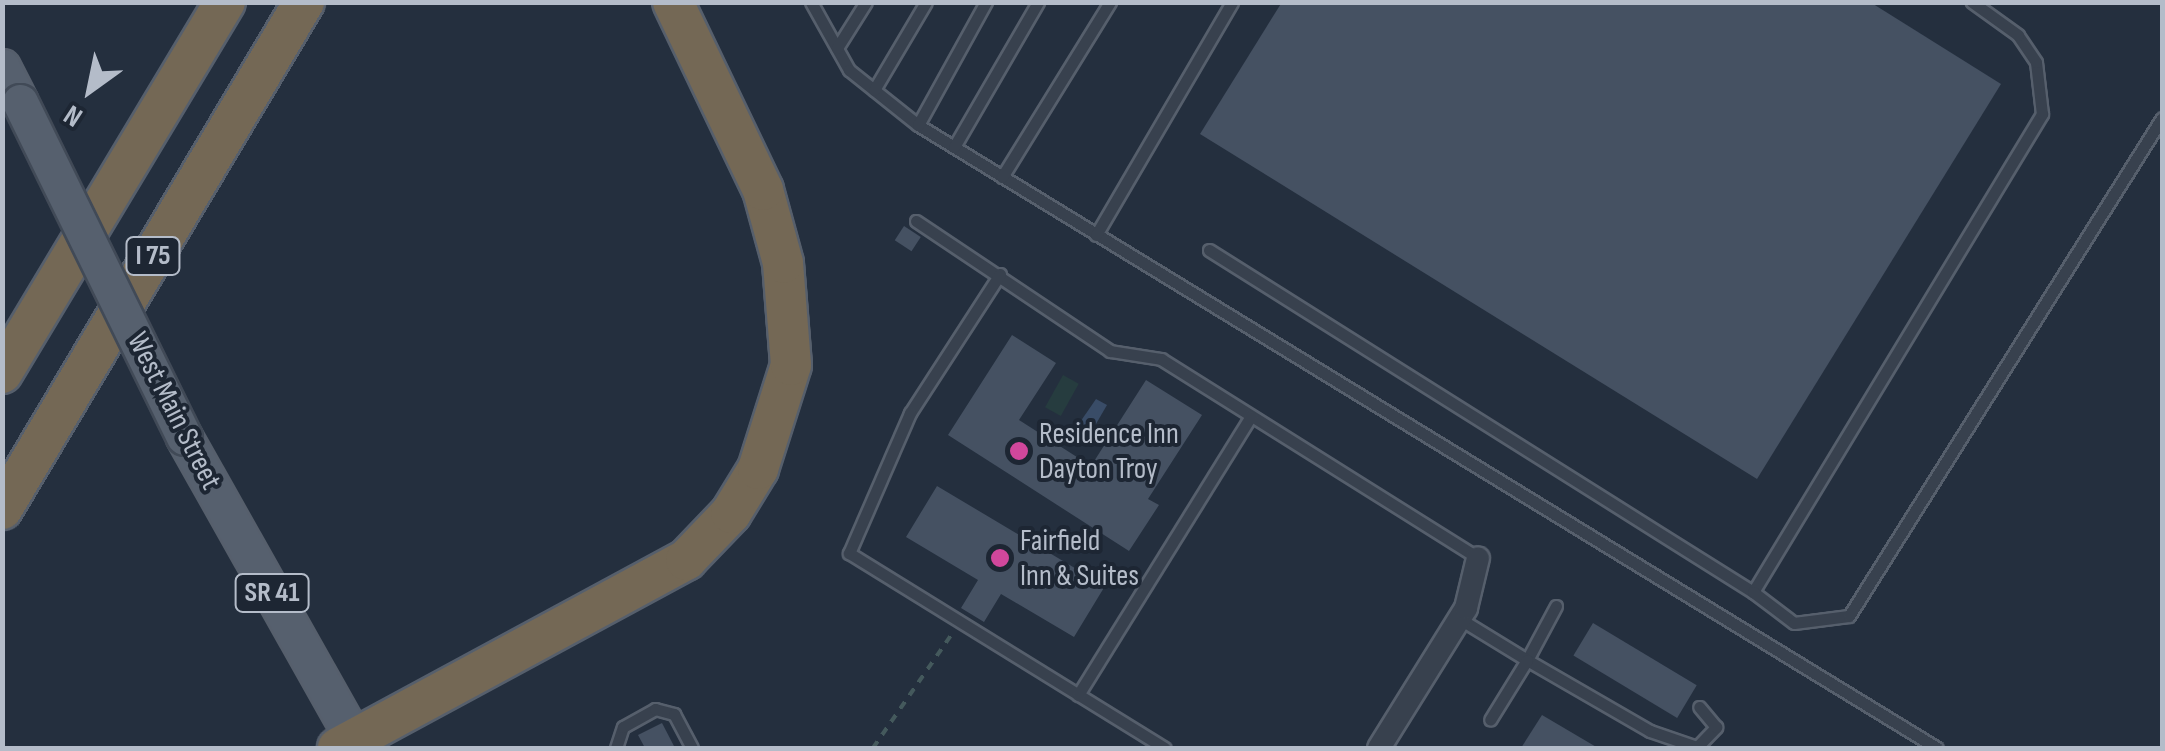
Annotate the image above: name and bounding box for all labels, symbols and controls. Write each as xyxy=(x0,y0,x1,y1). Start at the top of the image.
north arrow xyxy=(40,40,140,140)
text: N xyxy=(58,98,89,133)
road number: I 75 xyxy=(123,233,183,279)
street label: West Main Street xyxy=(119,326,229,496)
place label: Residence Inn Dayton Troy xyxy=(1039,416,1179,486)
marker: Residence Inn Dayton Troy xyxy=(1008,440,1030,462)
place label: Fairfield Inn & Suites xyxy=(1020,523,1139,594)
marker: Fairfield Inn & Suites xyxy=(989,547,1011,569)
road number: SR 41 xyxy=(234,570,310,616)

